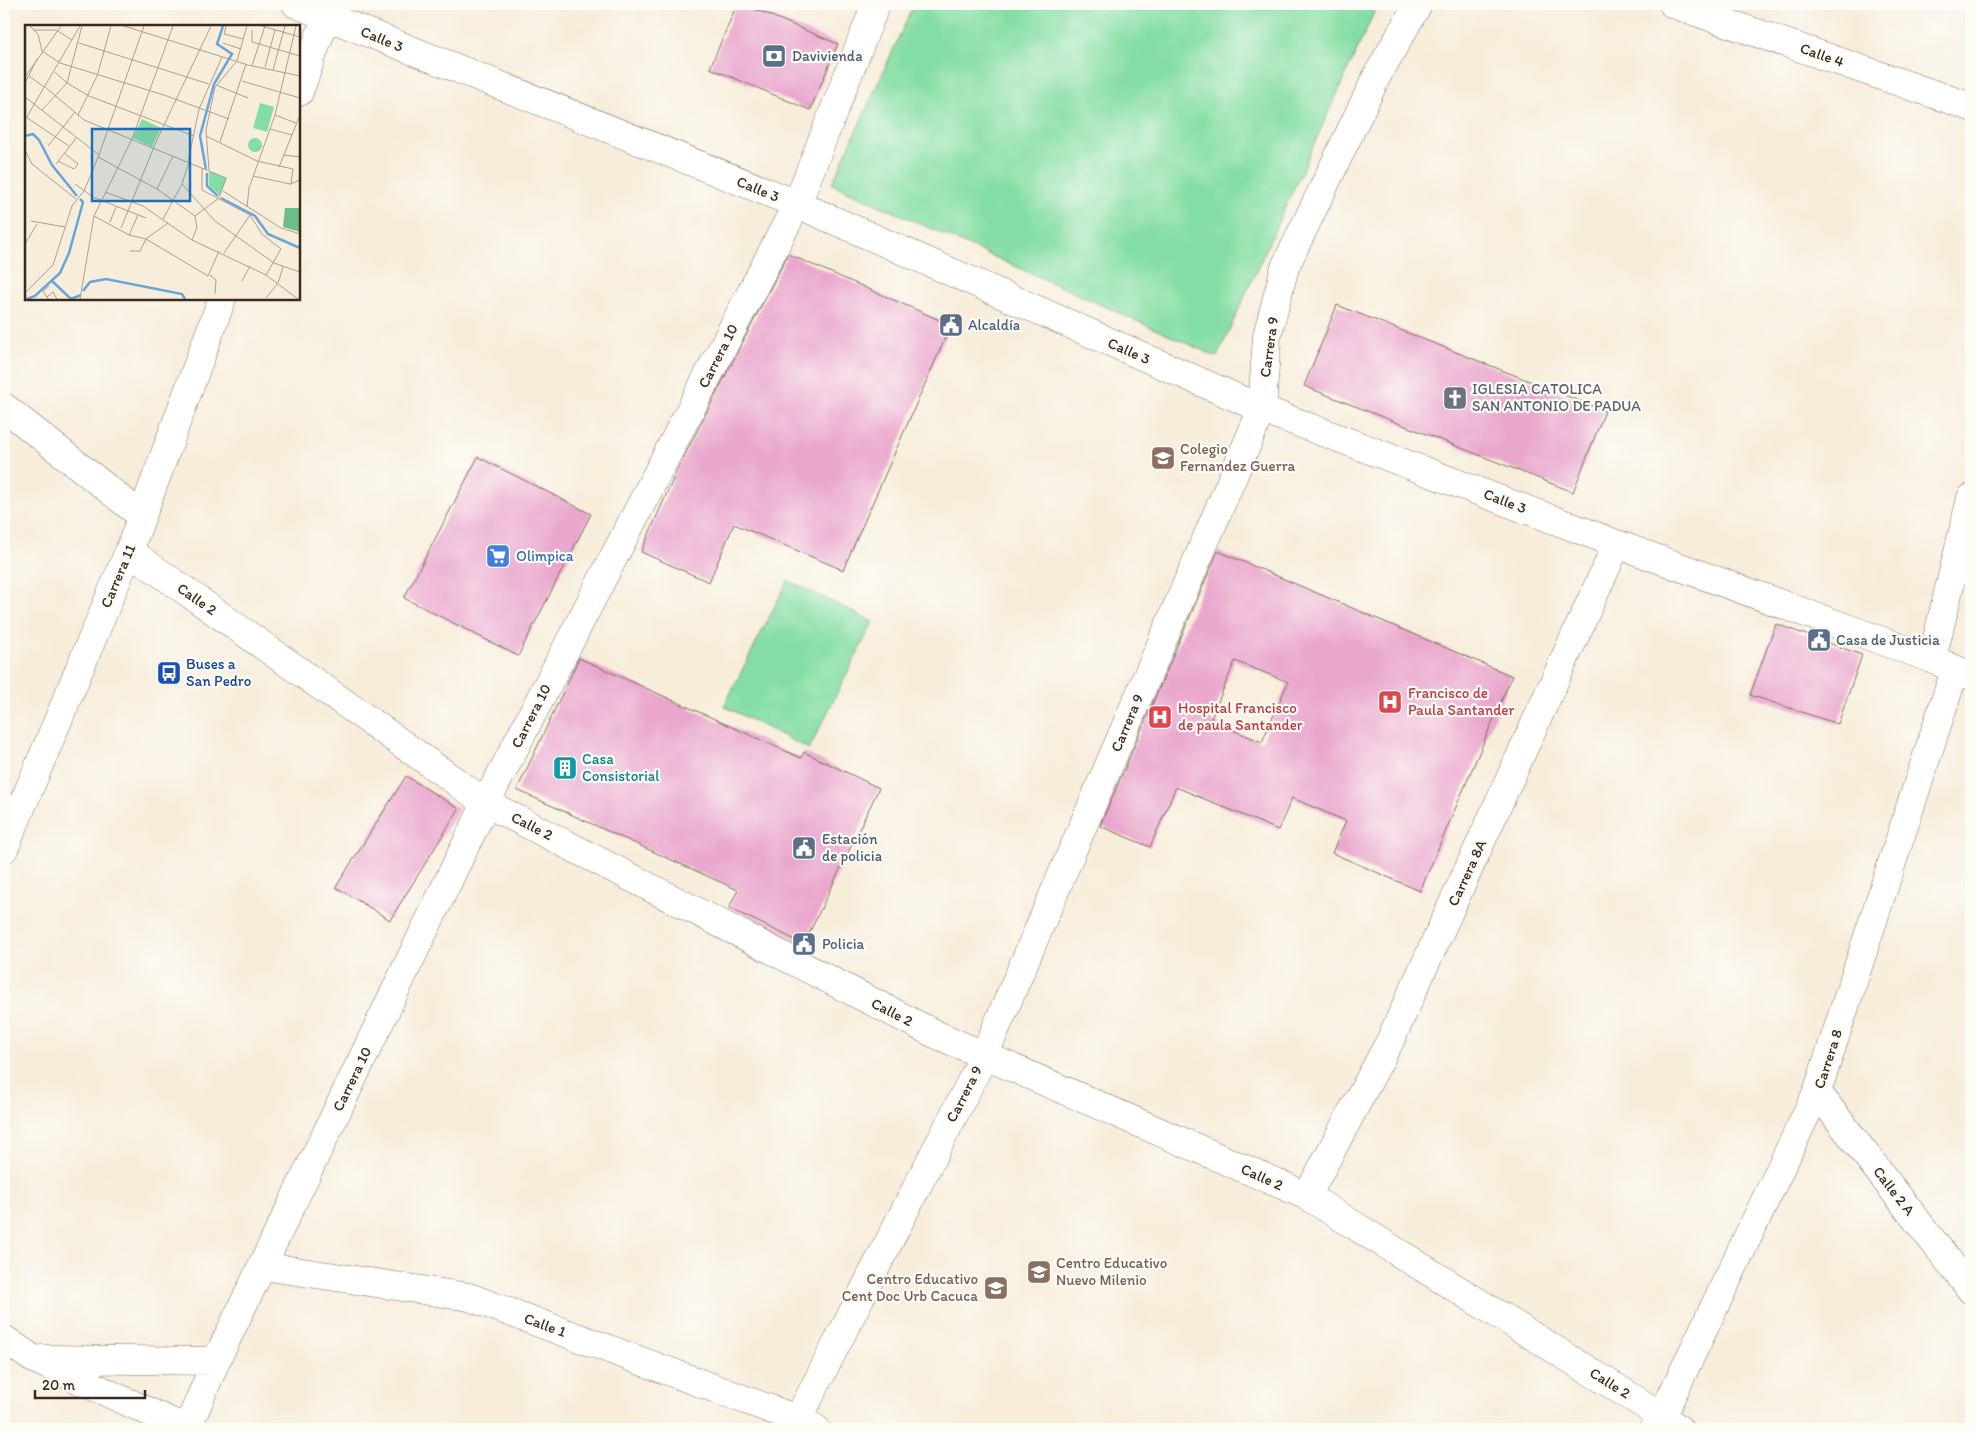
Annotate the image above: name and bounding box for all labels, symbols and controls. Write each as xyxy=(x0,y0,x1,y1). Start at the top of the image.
street label: Calle 3 xyxy=(358,22,406,56)
inset map xyxy=(25,25,300,300)
street label: Calle 4 xyxy=(1798,39,1846,71)
bank icon: Davivienda xyxy=(761,43,787,69)
place label: Davivienda xyxy=(792,47,863,65)
street label: Calle 3 xyxy=(734,172,782,206)
public building icon: Alcaldía xyxy=(938,312,964,338)
street label: Carrera 9 xyxy=(1256,315,1282,379)
place label: Alcaldía xyxy=(968,316,1021,334)
street label: Carrera 10 xyxy=(694,321,742,391)
street label: Calle 3 xyxy=(1105,334,1153,368)
place label: IGLESIA CATOLICA SAN ANTONIO DE PADUA xyxy=(1472,380,1641,415)
church icon: IGLESIA CATOLICA SAN ANTONIO DE PADUA xyxy=(1442,385,1468,411)
place label: Colegio Fernandez Guerra xyxy=(1180,440,1296,475)
school or university icon: Colegio Fernandez Guerra xyxy=(1150,445,1176,471)
street label: Calle 3 xyxy=(1481,485,1529,517)
street label: Carrera 11 xyxy=(97,542,139,610)
supermarket icon: Olimpica xyxy=(485,543,511,569)
place label: Olimpica xyxy=(516,547,574,565)
street label: Calle 2 xyxy=(174,579,220,619)
public building icon: Casa de Justicia xyxy=(1806,627,1832,653)
place label: Casa de Justicia xyxy=(1836,631,1940,649)
place label: Buses a San Pedro xyxy=(186,655,251,690)
bus stop icon: Buses a San Pedro xyxy=(156,660,182,686)
street label: Carrera 10 xyxy=(507,681,555,751)
place label: Francisco de Paula Santander xyxy=(1408,684,1514,719)
hospital icon: Francisco de Paula Santander xyxy=(1377,689,1403,715)
street label: Carrera 9 xyxy=(1107,691,1147,755)
place label: Hospital Francisco de paula Santander xyxy=(1178,699,1303,734)
hospital icon: Hospital Francisco de paula Santander xyxy=(1147,704,1173,730)
place label: Casa Consistorial xyxy=(582,750,660,785)
building icon: Casa Consistorial xyxy=(552,755,578,781)
street label: Calle 2 xyxy=(508,808,556,844)
place label: Estación de policia xyxy=(822,830,883,865)
public building icon: Estación de policia xyxy=(791,835,817,861)
street label: Carrera 8A xyxy=(1444,837,1490,909)
public building icon: Policia xyxy=(791,931,817,957)
place label: Policia xyxy=(822,935,865,953)
street label: Calle 2 xyxy=(868,994,916,1030)
street label: Carrera 8 xyxy=(1810,1027,1846,1091)
street label: Carrera 10 xyxy=(329,1044,375,1114)
street label: Carrera 9 xyxy=(942,1063,986,1125)
street label: Calle 2 xyxy=(1238,1160,1286,1194)
street label: Calle 2 A xyxy=(1869,1163,1919,1219)
place label: Centro Educativo Nuevo Milenio xyxy=(1056,1254,1167,1289)
school or university icon: Centro Educativo Nuevo Milenio xyxy=(1026,1259,1052,1285)
place label: Centro Educativo Cent Doc Urb Cacuca xyxy=(842,1270,978,1305)
school or university icon: Centro Educativo Cent Doc Urb Cacuca xyxy=(983,1275,1009,1301)
street label: Calle 1 xyxy=(522,1309,569,1341)
street label: Calle 2 xyxy=(1586,1364,1634,1402)
scale bar xyxy=(35,1368,145,1400)
text: 20 m xyxy=(42,1376,76,1394)

